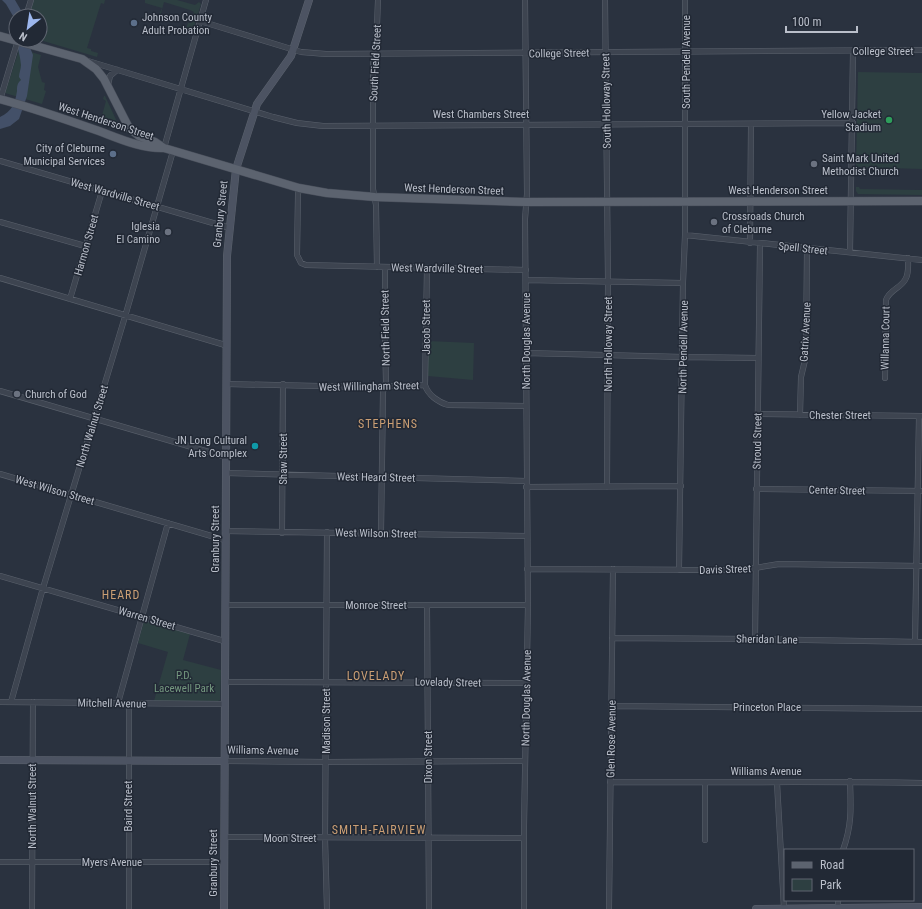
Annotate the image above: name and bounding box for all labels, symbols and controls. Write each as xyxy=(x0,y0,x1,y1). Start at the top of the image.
north arrow xyxy=(8,8,48,48)
scale bar xyxy=(786,8,857,34)
place label: Johnson County Adult Probation xyxy=(142,11,213,37)
street label: South Pendell Avenue xyxy=(680,15,693,109)
text: 100 m xyxy=(792,15,822,29)
marker: Johnson County Adult Probation xyxy=(129,18,139,28)
street label: South Field Street xyxy=(367,24,384,102)
text: N xyxy=(17,29,29,44)
street label: College Street xyxy=(853,45,913,58)
street label: College Street xyxy=(528,46,590,61)
street label: South Holloway Street xyxy=(599,53,614,149)
street label: West Henderson Street xyxy=(56,100,155,143)
street label: West Chambers Street xyxy=(433,108,529,121)
place label: Yellow Jacket Stadium xyxy=(821,108,881,134)
marker: Yellow Jacket Stadium xyxy=(884,115,894,125)
place label: City of Cleburne Municipal Services xyxy=(23,142,105,168)
marker: City of Cleburne Municipal Services xyxy=(108,149,118,159)
place label: Saint Mark United Methodist Church xyxy=(822,152,899,178)
marker: Saint Mark United Methodist Church xyxy=(809,159,819,169)
street label: West Wardville Street xyxy=(69,176,161,213)
street label: Granbury Street xyxy=(211,180,230,248)
street label: West Henderson Street xyxy=(404,181,504,198)
street label: West Henderson Street xyxy=(728,184,828,197)
place label: Crossroads Church of Cleburne xyxy=(722,210,805,236)
street label: Harmon Street xyxy=(72,213,101,277)
marker: Crossroads Church of Cleburne xyxy=(709,217,719,227)
place label: Iglesia El Camino xyxy=(116,220,160,246)
marker: Iglesia El Camino xyxy=(163,227,173,237)
street label: Spell Street xyxy=(778,239,828,258)
street label: West Wardville Street xyxy=(391,261,483,276)
street label: North Field Street xyxy=(378,290,393,366)
street label: North Douglas Avenue xyxy=(520,293,533,389)
street label: North Holloway Street xyxy=(602,296,615,392)
street label: Jacob Street xyxy=(420,300,433,354)
street label: North Pendell Avenue xyxy=(676,300,691,394)
street label: Gatrix Avenue xyxy=(797,302,814,362)
street label: Willanna Court xyxy=(878,306,893,370)
street label: West Willingham Street xyxy=(319,379,419,394)
street label: North Walnut Street xyxy=(74,383,111,469)
place label: Church of God xyxy=(25,388,87,401)
marker: Church of God xyxy=(12,389,22,399)
street label: Chester Street xyxy=(809,409,871,422)
street label: Stroud Street xyxy=(751,412,764,470)
district label: STEPHENS xyxy=(358,417,418,431)
street label: Shaw Street xyxy=(277,433,290,485)
place label: JN Long Cultural Arts Complex xyxy=(175,434,247,460)
marker: JN Long Cultural Arts Complex xyxy=(250,441,260,451)
street label: West Heard Street xyxy=(337,470,415,485)
street label: West Wilson Street xyxy=(14,473,96,508)
street label: Center Street xyxy=(808,484,865,497)
street label: Granbury Street xyxy=(209,505,222,573)
street label: West Wilson Street xyxy=(335,526,417,541)
street label: Davis Street xyxy=(699,562,751,577)
district label: HEARD xyxy=(102,588,140,602)
street label: Monroe Street xyxy=(345,599,407,612)
street label: Warren Street xyxy=(117,604,177,633)
street label: Sheridan Lane xyxy=(736,632,798,647)
street label: North Douglas Avenue xyxy=(519,650,534,746)
park label: P.D. Lacewell Park xyxy=(154,669,214,695)
district label: LOVELADY xyxy=(347,669,405,683)
street label: Lovelady Street xyxy=(415,675,481,690)
street label: Madison Street xyxy=(320,688,333,754)
street label: Mitchell Avenue xyxy=(77,696,147,711)
street label: Glen Rose Avenue xyxy=(604,700,619,778)
street label: Princeton Place xyxy=(733,701,801,714)
street label: Dixon Street xyxy=(422,731,435,783)
street label: Williams Avenue xyxy=(227,743,299,758)
street label: North Walnut Street xyxy=(26,763,39,849)
street label: Williams Avenue xyxy=(730,765,802,778)
street label: Baird Street xyxy=(122,781,135,831)
district label: SMITH-FAIRVIEW xyxy=(332,823,426,837)
street label: Granbury Street xyxy=(207,829,220,897)
street label: Moon Street xyxy=(264,832,316,845)
legend xyxy=(784,849,914,901)
street label: Myers Avenue xyxy=(82,856,142,869)
text: Road xyxy=(820,858,844,872)
text: Park xyxy=(820,878,842,892)

